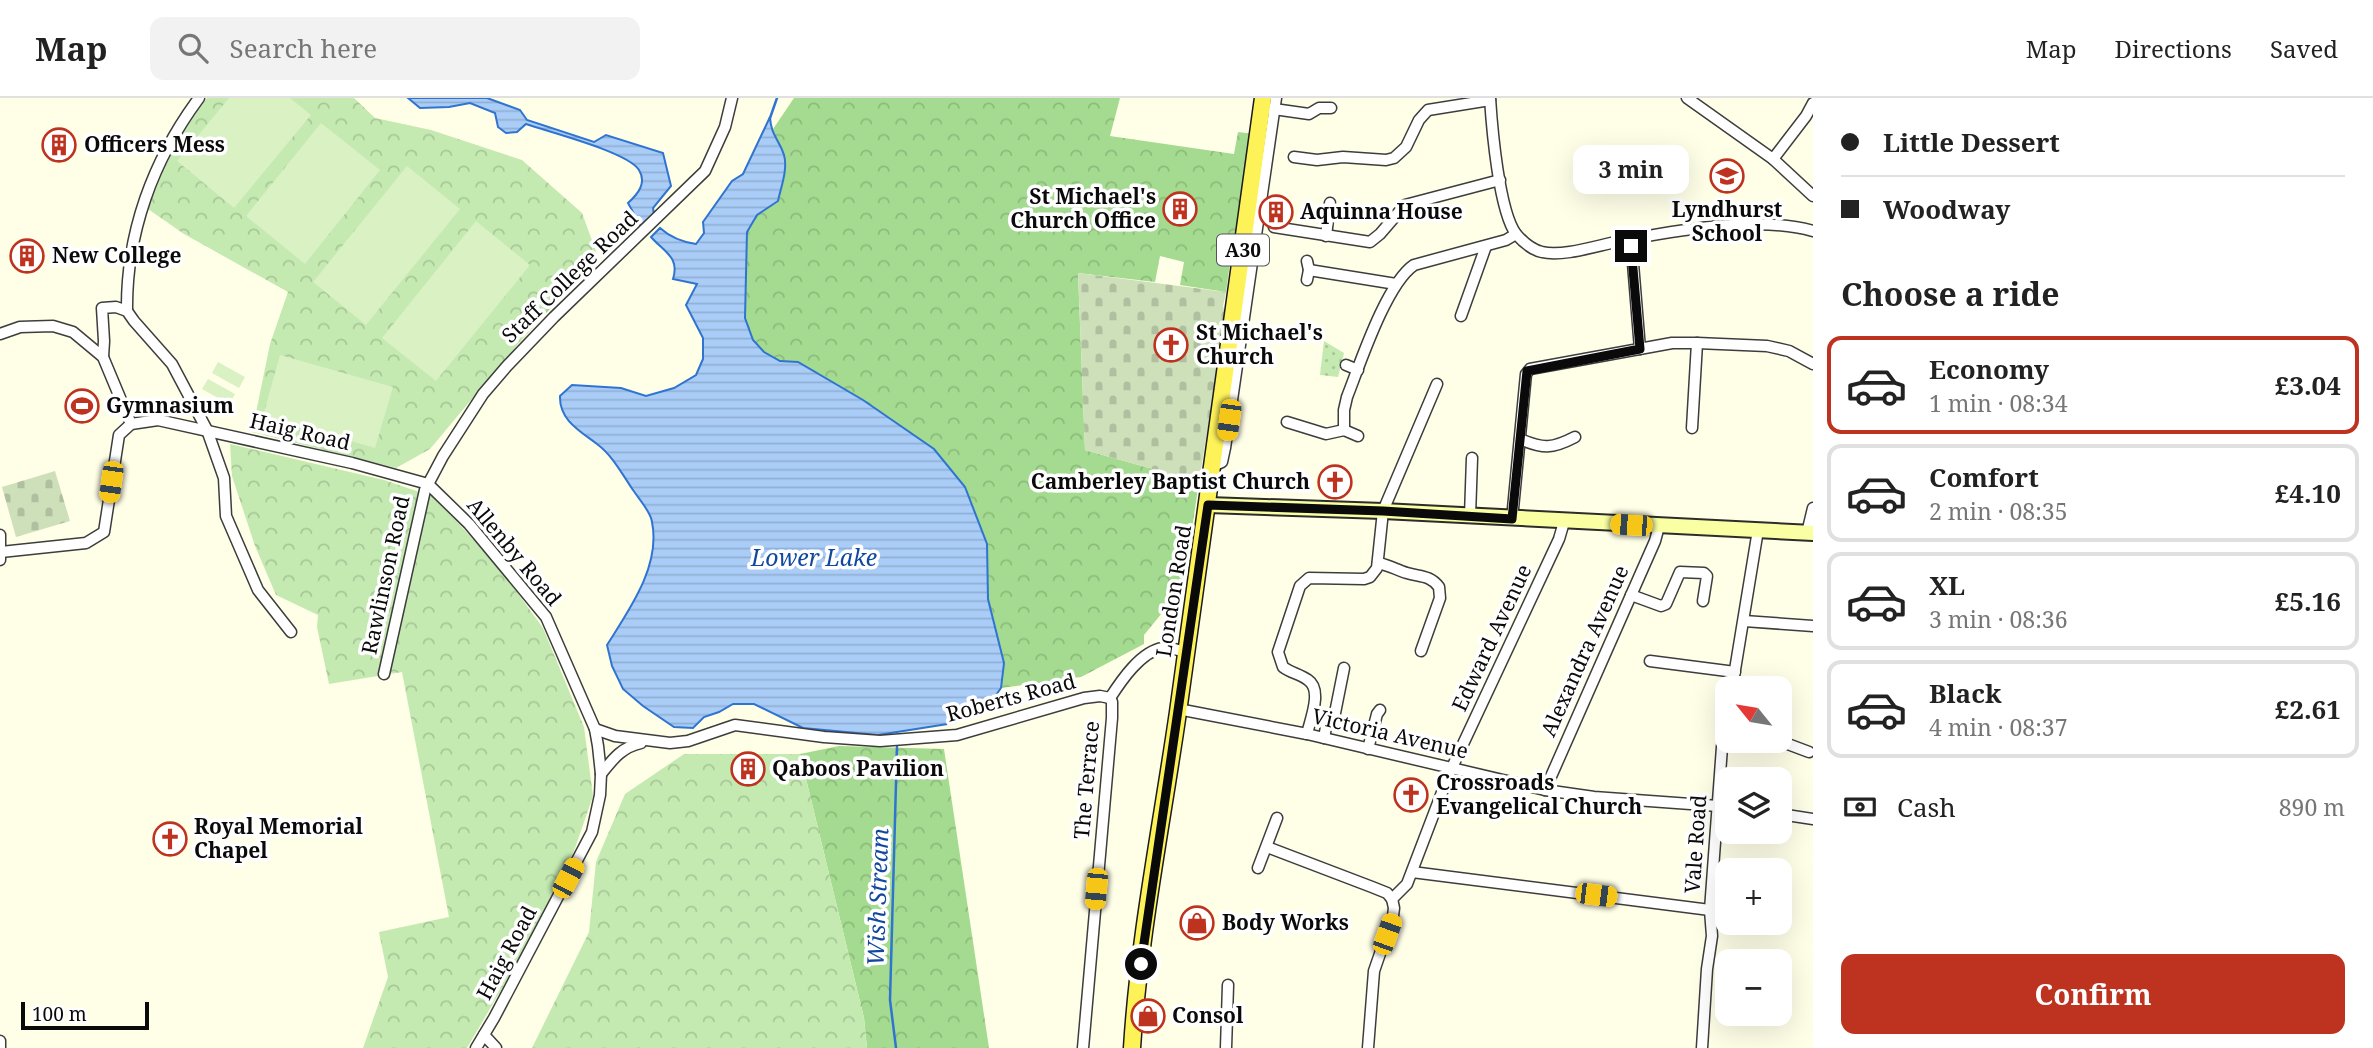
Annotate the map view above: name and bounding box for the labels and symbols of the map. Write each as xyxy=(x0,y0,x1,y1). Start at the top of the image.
building icon: Officers Mess xyxy=(40,126,78,164)
place label: Officers Mess xyxy=(84,130,225,158)
callout: 3 min xyxy=(1573,144,1689,194)
school or university icon: Lyndhurst School xyxy=(1708,157,1746,195)
place label: St Michael's Church Office xyxy=(1010,182,1156,234)
building icon: St Michael's Church Office xyxy=(1161,190,1199,228)
building icon: Aquinna House xyxy=(1257,193,1295,231)
place label: Lyndhurst School xyxy=(1672,195,1783,247)
place label: Aquinna House xyxy=(1300,197,1463,225)
street label: Staff College Road xyxy=(495,204,643,348)
route end xyxy=(1615,230,1647,262)
road number: A30 xyxy=(1217,234,1269,266)
building icon: New College xyxy=(8,237,46,275)
place label: New College xyxy=(52,241,182,269)
place label: St Michael's Church xyxy=(1196,318,1323,370)
church icon: St Michael's Church xyxy=(1152,326,1190,364)
sports icon: Gymnasium xyxy=(63,387,101,425)
place label: Gymnasium xyxy=(106,391,234,419)
car xyxy=(1216,398,1243,442)
street label: Haig Road xyxy=(247,406,353,456)
car xyxy=(98,460,125,504)
church icon: Camberley Baptist Church xyxy=(1316,463,1354,501)
place label: Camberley Baptist Church xyxy=(1031,467,1310,495)
street label: Allenby Road xyxy=(461,491,568,611)
street label: Rawlinson Road xyxy=(355,493,416,657)
car xyxy=(1610,513,1653,537)
street label: London Road xyxy=(1149,523,1197,659)
water label: Lower Lake xyxy=(750,541,877,573)
street label: Edward Avenue xyxy=(1445,560,1537,716)
street label: Alexandra Avenue xyxy=(1534,561,1634,741)
street label: Roberts Road xyxy=(943,666,1079,728)
north arrow xyxy=(1715,676,1792,752)
street label: Victoria Avenue xyxy=(1309,701,1471,765)
street label: The Terrace xyxy=(1067,720,1105,840)
building icon: Qaboos Pavilion xyxy=(729,750,767,788)
place label: Qaboos Pavilion xyxy=(772,754,944,782)
place label: Crossroads Evangelical Church xyxy=(1436,768,1642,820)
church icon: Crossroads Evangelical Church xyxy=(1392,776,1430,814)
street label: Vale Road xyxy=(1678,794,1712,894)
place label: Royal Memorial Chapel xyxy=(194,812,364,864)
church icon: Royal Memorial Chapel xyxy=(151,820,189,858)
water label: Wish Stream xyxy=(859,827,895,966)
car xyxy=(549,855,588,901)
car xyxy=(1084,867,1109,911)
car xyxy=(1574,882,1619,908)
street label: Haig Road xyxy=(470,901,543,1004)
shop icon: Body Works xyxy=(1178,904,1216,942)
place label: Body Works xyxy=(1222,908,1349,936)
car xyxy=(1370,911,1405,957)
route start xyxy=(1125,948,1157,980)
shop icon: Consol xyxy=(1129,997,1167,1035)
scale bar xyxy=(21,999,149,1031)
place label: Consol xyxy=(1172,1001,1244,1029)

